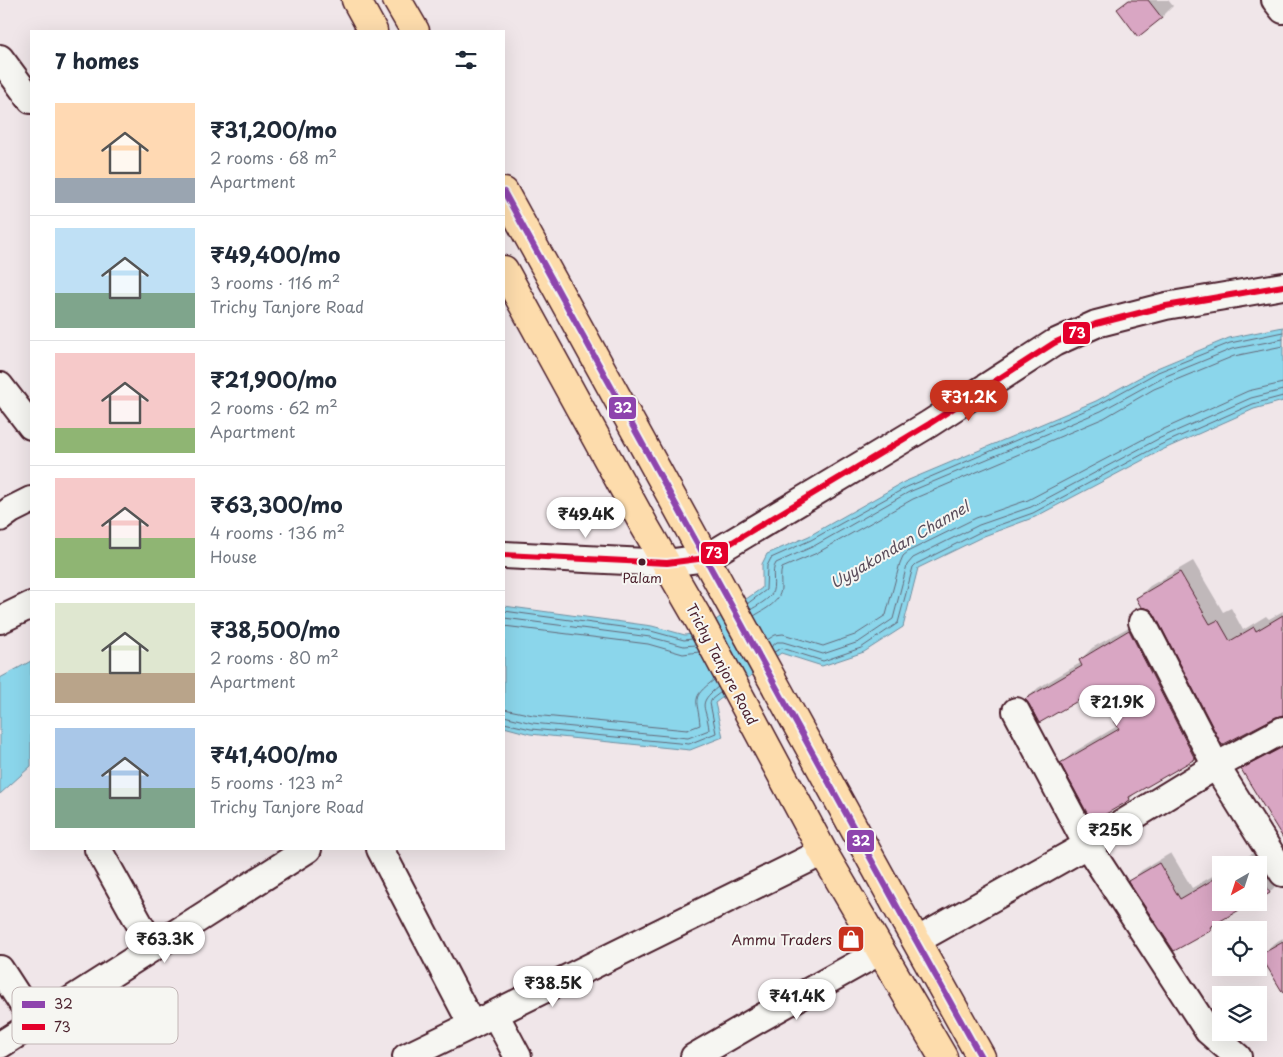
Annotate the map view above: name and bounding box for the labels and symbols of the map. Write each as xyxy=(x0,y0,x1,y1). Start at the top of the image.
line badge: 73 xyxy=(1062,321,1091,345)
text: 73 xyxy=(1068,322,1086,343)
pin: ₹31.2K xyxy=(928,380,1010,422)
line badge: 32 xyxy=(608,396,637,420)
text: 32 xyxy=(614,397,633,418)
water label: Uyyakondan Channel xyxy=(825,493,975,593)
pin: ₹49.4K xyxy=(545,496,627,539)
line badge: 73 xyxy=(700,541,729,565)
text: 73 xyxy=(705,542,723,563)
marker: Palam xyxy=(637,557,647,567)
place label: Palam xyxy=(622,568,662,587)
street label: Trichy Tanjore Road xyxy=(681,600,763,729)
pin: ₹21.9K xyxy=(1076,684,1158,727)
pin: ₹25K xyxy=(1080,812,1140,855)
line badge: 32 xyxy=(846,829,875,853)
text: 32 xyxy=(852,830,871,851)
north arrow xyxy=(1212,856,1268,911)
pin: ₹63.3K xyxy=(124,922,206,964)
shop icon: Ammu Traders xyxy=(836,924,866,954)
place label: Ammu Traders xyxy=(731,929,832,950)
pin: ₹38.5K xyxy=(512,966,594,1008)
pin: ₹41.4K xyxy=(756,978,838,1021)
legend xyxy=(12,987,178,1044)
text: 32 xyxy=(54,993,73,1014)
text: 73 xyxy=(54,1016,71,1037)

